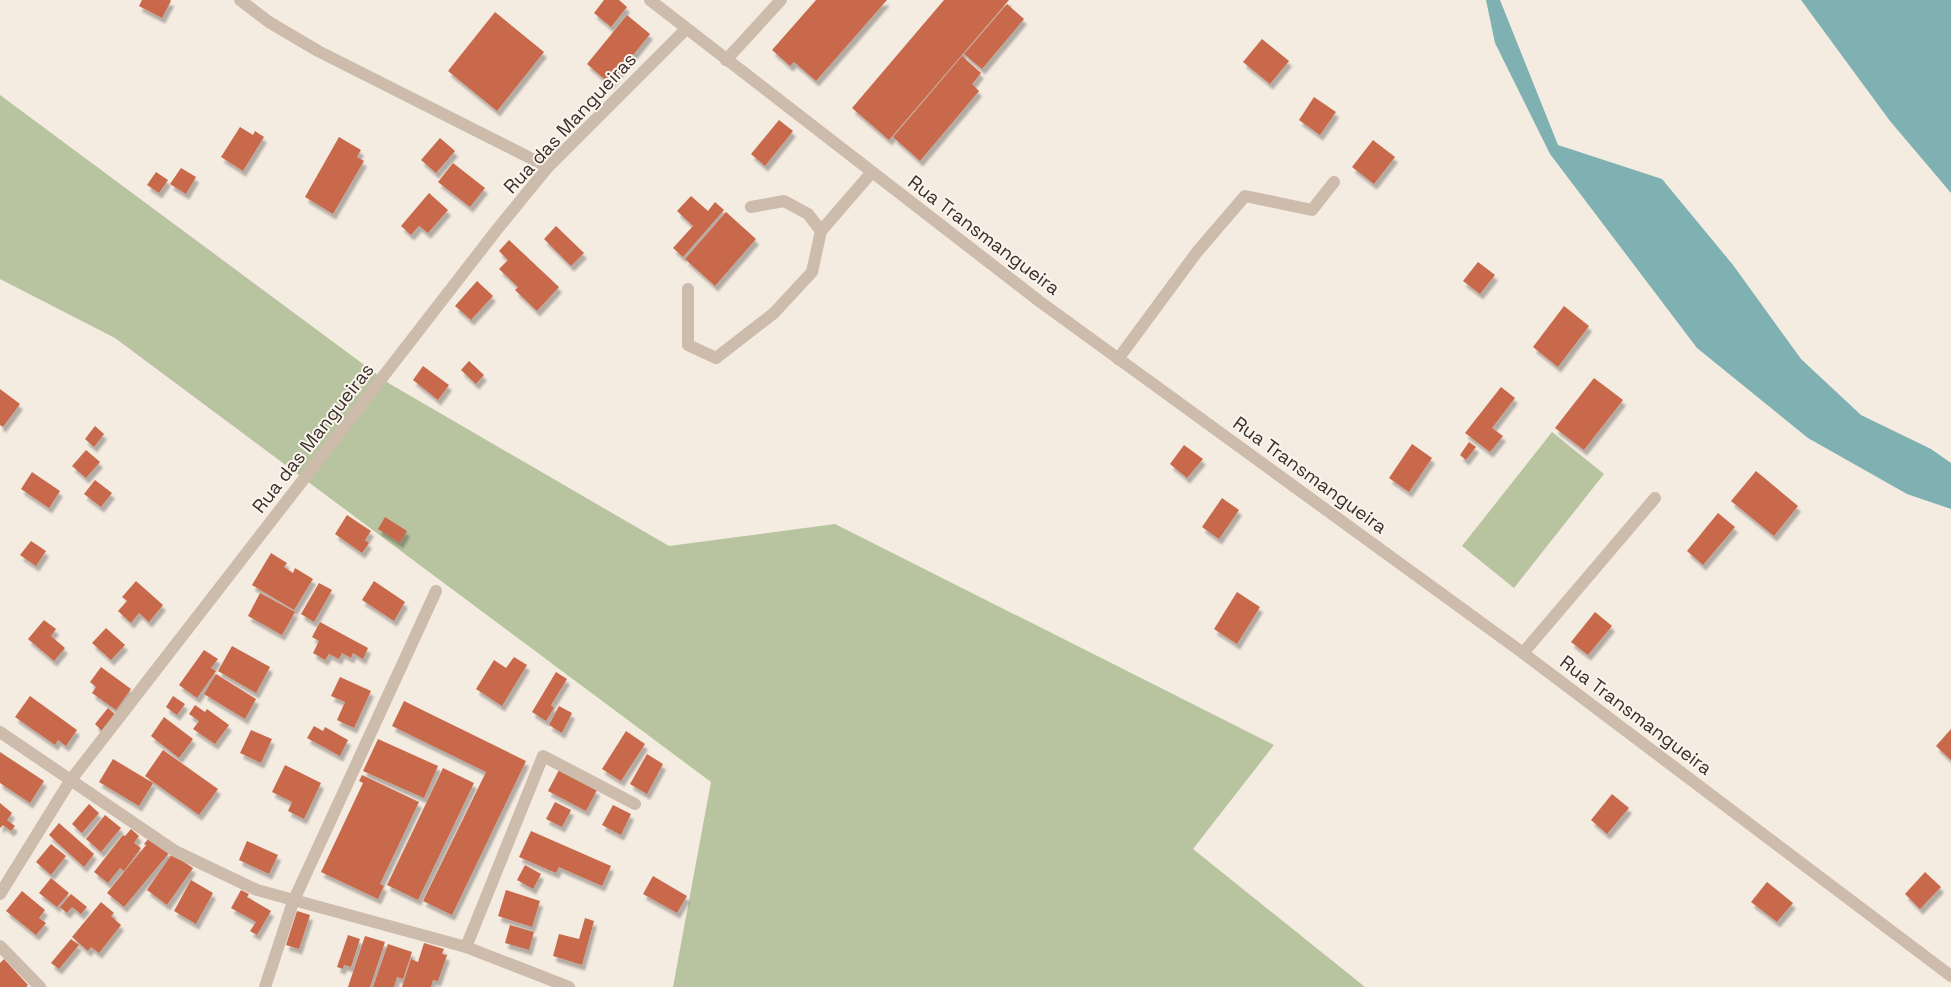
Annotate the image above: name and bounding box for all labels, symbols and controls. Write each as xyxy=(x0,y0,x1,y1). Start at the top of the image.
street label: Rua das Mangueiras xyxy=(498,47,642,199)
street label: Rua Transmangueira xyxy=(903,169,1065,301)
street label: Rua das Mangueiras xyxy=(247,358,379,518)
street label: Rua Transmangueira xyxy=(1228,411,1392,539)
street label: Rua Transmangueira xyxy=(1555,649,1717,781)

